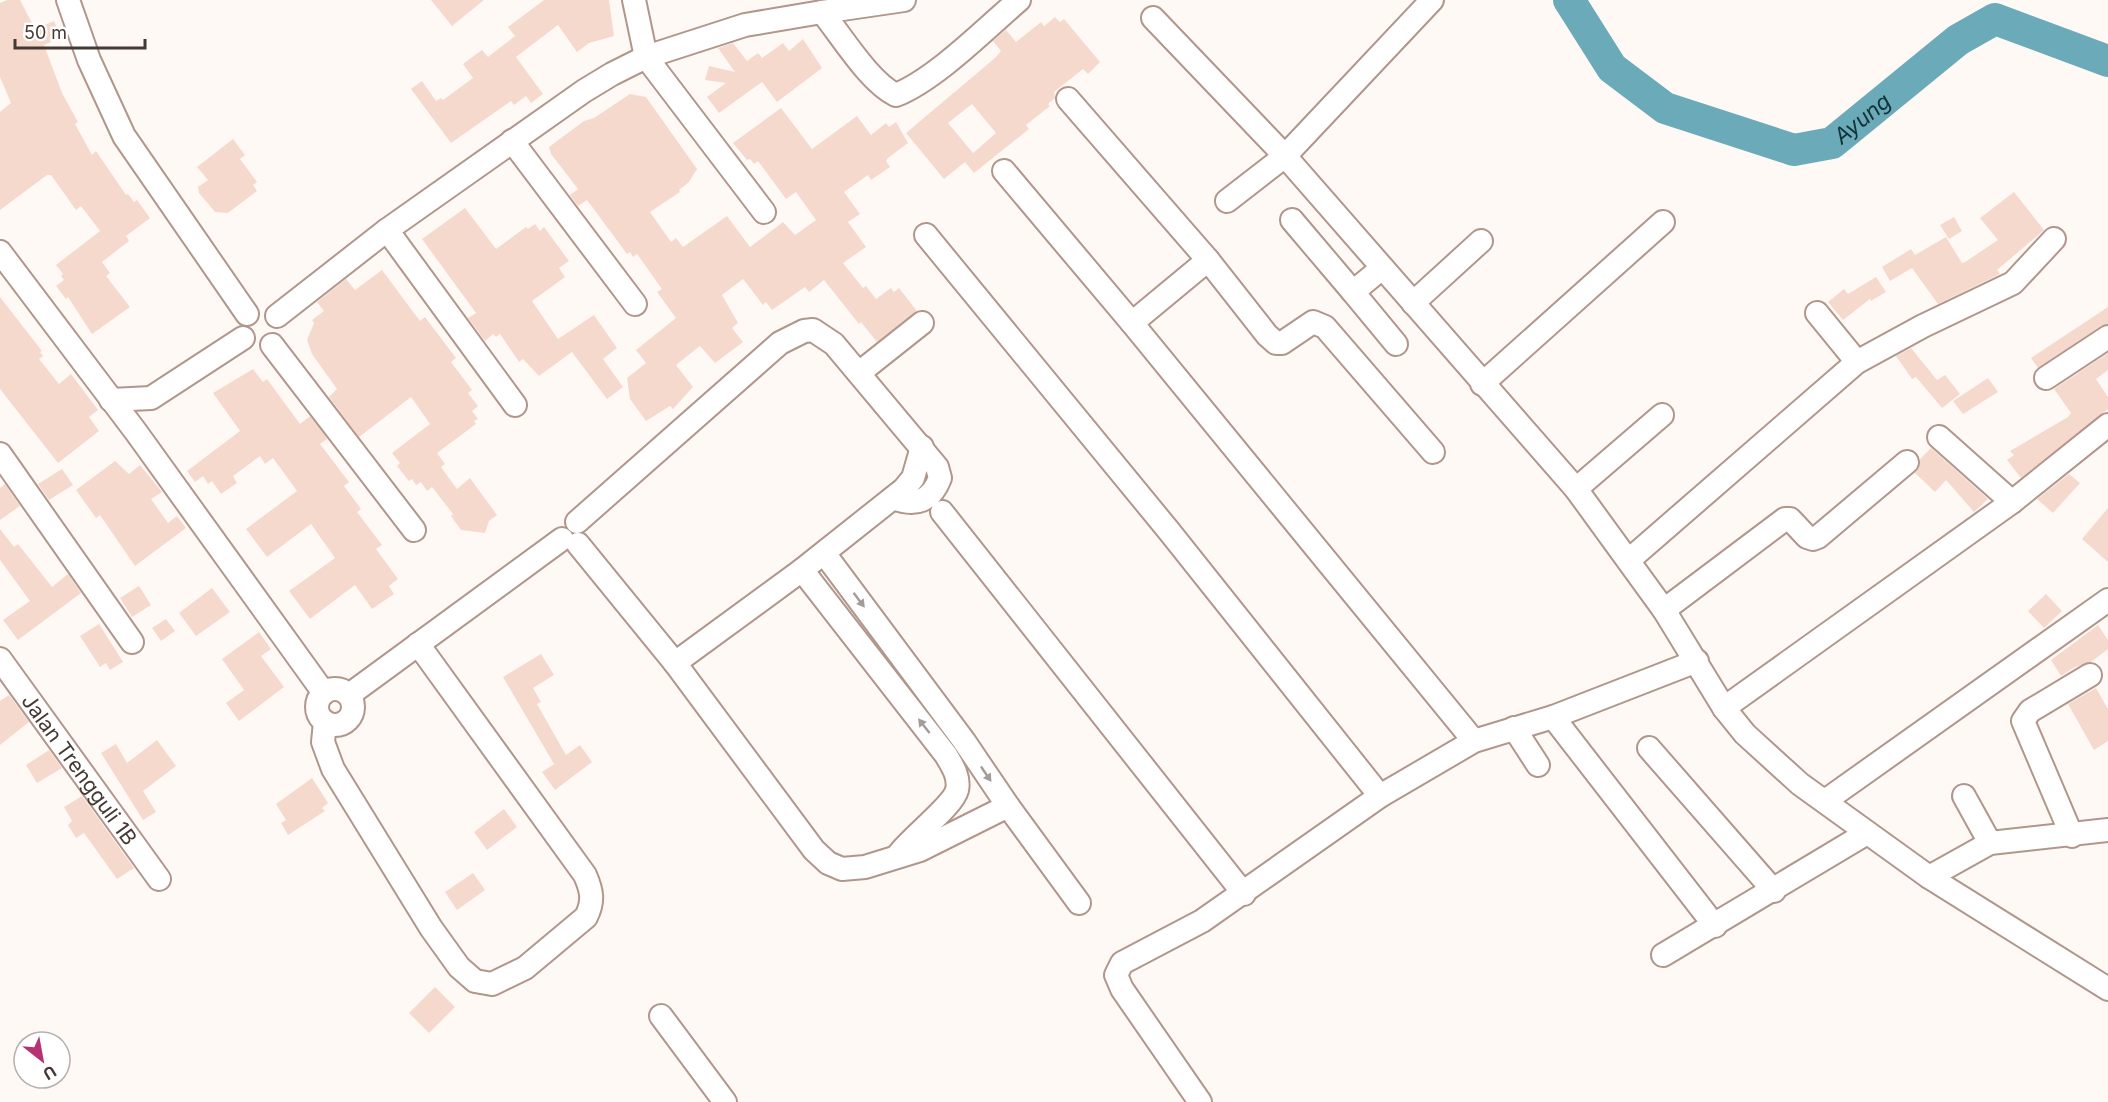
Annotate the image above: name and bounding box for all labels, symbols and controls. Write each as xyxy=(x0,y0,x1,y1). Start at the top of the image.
scale bar xyxy=(15,12,146,50)
text: 50 m xyxy=(24,22,67,43)
water label: Ayung xyxy=(1828,88,1896,150)
one-way arrow xyxy=(853,591,865,607)
street label: Jalan Trengguli 1B xyxy=(17,689,143,850)
one-way arrow xyxy=(917,718,930,734)
one-way arrow xyxy=(980,766,991,782)
north arrow xyxy=(12,1030,72,1090)
text: U xyxy=(40,1061,60,1084)

